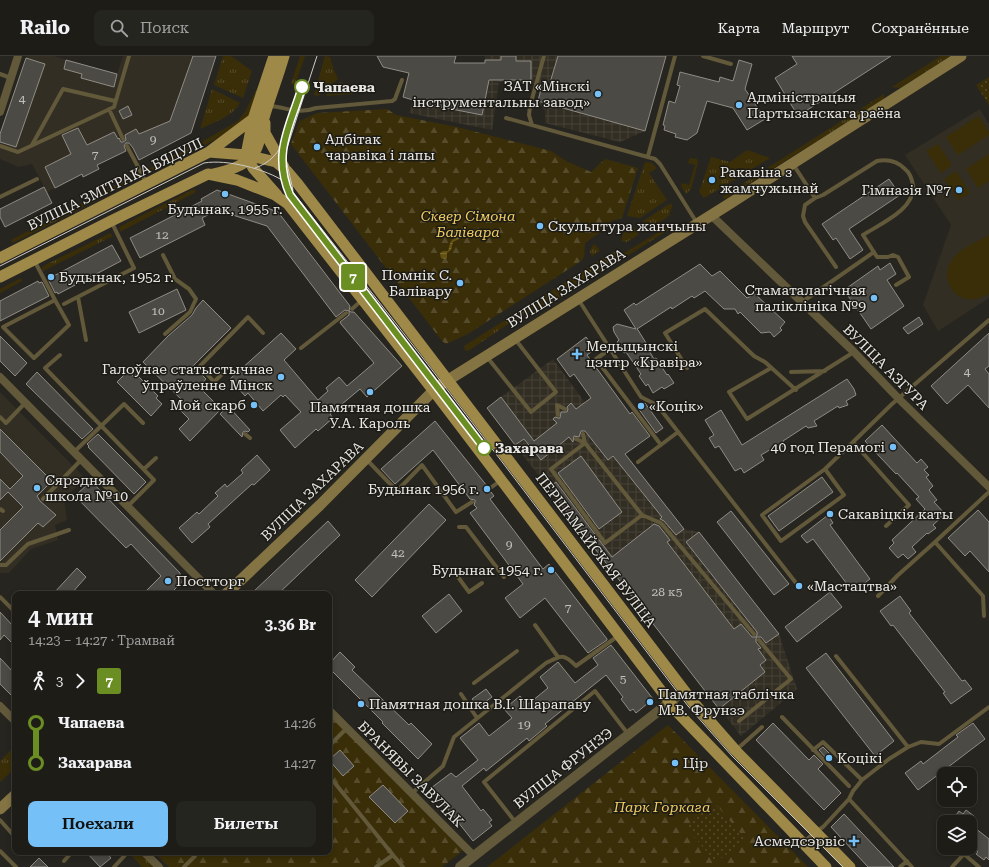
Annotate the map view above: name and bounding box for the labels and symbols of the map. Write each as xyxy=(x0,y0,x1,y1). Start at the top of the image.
place label: ЗАТ «Мінскі інструментальны завод» xyxy=(412,78,591,110)
marker: Чапаева xyxy=(294,79,310,95)
place label: Чапаева xyxy=(313,79,376,95)
marker: ЗАТ «Мінскі інструментальны завод» xyxy=(593,89,603,99)
place label: Адміністрацыя Партызанскага раёна xyxy=(747,89,901,121)
house number: 4 xyxy=(19,92,26,106)
marker: Адміністрацыя Партызанскага раёна xyxy=(734,100,744,110)
place label: Адбітак чаравіка і лапы xyxy=(325,131,435,163)
house number: 9 xyxy=(150,133,157,147)
street label: ВУЛІЦА ЗМІТРАКА БЯДУЛІ xyxy=(25,134,205,234)
marker: Адбітак чаравіка і лапы xyxy=(312,142,322,152)
house number: 7 xyxy=(92,148,99,162)
place label: Ракавіна з жамчужынай xyxy=(720,164,819,196)
marker: Ракавіна з жамчужынай xyxy=(707,175,717,185)
place label: Гімназія №7 xyxy=(861,182,951,198)
marker: Гімназія №7 xyxy=(954,185,964,195)
marker: Будынак, 1955 г. xyxy=(220,189,230,199)
place label: Будынак, 1955 г. xyxy=(168,201,282,217)
park label: Сквер Сімона Балівара xyxy=(421,208,515,240)
place label: Скульптура жанчыны xyxy=(548,218,706,234)
marker: Скульптура жанчыны xyxy=(535,221,545,231)
house number: 12 xyxy=(155,228,169,242)
street label: ВУЛІЦА ЗАХАРАВА xyxy=(504,245,628,331)
line badge: 7 xyxy=(340,264,366,290)
place label: Помнік С. Балівару xyxy=(382,267,453,299)
place label: Будынак, 1952 г. xyxy=(59,269,174,285)
marker: Будынак, 1952 г. xyxy=(46,272,56,282)
marker: Помнік С. Балівару xyxy=(455,278,465,288)
place label: Стаматалагічная паліклініка №9 xyxy=(745,282,866,314)
marker: Стаматалагічная паліклініка №9 xyxy=(869,293,879,303)
house number: 10 xyxy=(151,304,165,318)
street label: ВУЛІЦА АЗГУРА xyxy=(840,321,932,413)
place label: Медыцынскі цэнтр «Кравіра» xyxy=(586,338,703,370)
marker: Медыцынскі цэнтр «Кравіра» xyxy=(571,348,583,360)
place label: Галоўнае статыстычнае ўпраўленне Мінск xyxy=(102,361,273,393)
house number: 4 xyxy=(964,365,971,379)
marker: Галоўнае статыстычнае ўпраўленне Мінск xyxy=(276,372,286,382)
marker: Памятная дошка У.А. Кароль xyxy=(365,387,375,397)
place label: Мой скарб xyxy=(170,397,246,413)
place label: «Коцік» xyxy=(649,398,704,414)
place label: Памятная дошка У.А. Кароль xyxy=(310,399,431,431)
marker: Мой скарб xyxy=(249,400,259,410)
marker: «Коцік» xyxy=(636,401,646,411)
street label: ВУЛІЦА ЗАХАРАВА xyxy=(258,438,367,544)
place label: 40 год Перамогі xyxy=(771,439,886,455)
marker: Захарава xyxy=(476,440,492,456)
place label: Захарава xyxy=(495,440,564,456)
marker: 40 год Перамогі xyxy=(888,442,898,452)
street label: ПЕРШАМАЙСКАЯ ВУЛІЦА xyxy=(533,470,659,631)
place label: Сярэдняя школа №10 xyxy=(45,472,128,504)
place label: Будынак 1956 г. xyxy=(368,481,479,497)
marker: Сярэдняя школа №10 xyxy=(32,483,42,493)
marker: Будынак 1956 г. xyxy=(482,484,492,494)
place label: Сакавіцкія каты xyxy=(838,506,953,522)
marker: Сакавіцкія каты xyxy=(825,509,835,519)
house number: 9 xyxy=(506,538,513,552)
house number: 42 xyxy=(391,546,405,560)
place label: Будынак 1954 г. xyxy=(432,562,543,578)
marker: Будынак 1954 г. xyxy=(546,565,556,575)
place label: Постторг xyxy=(176,573,244,589)
marker: Постторг xyxy=(163,576,173,586)
place label: «Мастацтва» xyxy=(807,578,897,594)
marker: «Мастацтва» xyxy=(794,581,804,591)
house number: 28 к5 xyxy=(652,585,683,599)
house number: 7 xyxy=(565,601,572,615)
house number: 5 xyxy=(620,672,627,686)
place label: Памятная таблічка М.В. Фрунзэ xyxy=(658,686,795,718)
place label: Памятная дошка В.І. Шарапаву xyxy=(369,696,592,712)
marker: Памятная таблічка М.В. Фрунзэ xyxy=(645,697,655,707)
marker: Памятная дошка В.І. Шарапаву xyxy=(356,699,366,709)
street label: БРАНЯВЫ ЗАВУЛАК xyxy=(355,718,467,830)
house number: 19 xyxy=(517,718,531,732)
street label: ВУЛІЦА ФРУНЗЭ xyxy=(510,724,616,812)
place label: Коцікі xyxy=(837,750,883,766)
marker: Коцікі xyxy=(824,753,834,763)
place label: Цір xyxy=(683,755,708,771)
marker: Цір xyxy=(670,758,680,768)
park label: Парк Горкага xyxy=(613,799,710,815)
place label: Асмедсэрвіс xyxy=(754,833,845,849)
marker: Асмедсэрвіс xyxy=(848,835,860,847)

